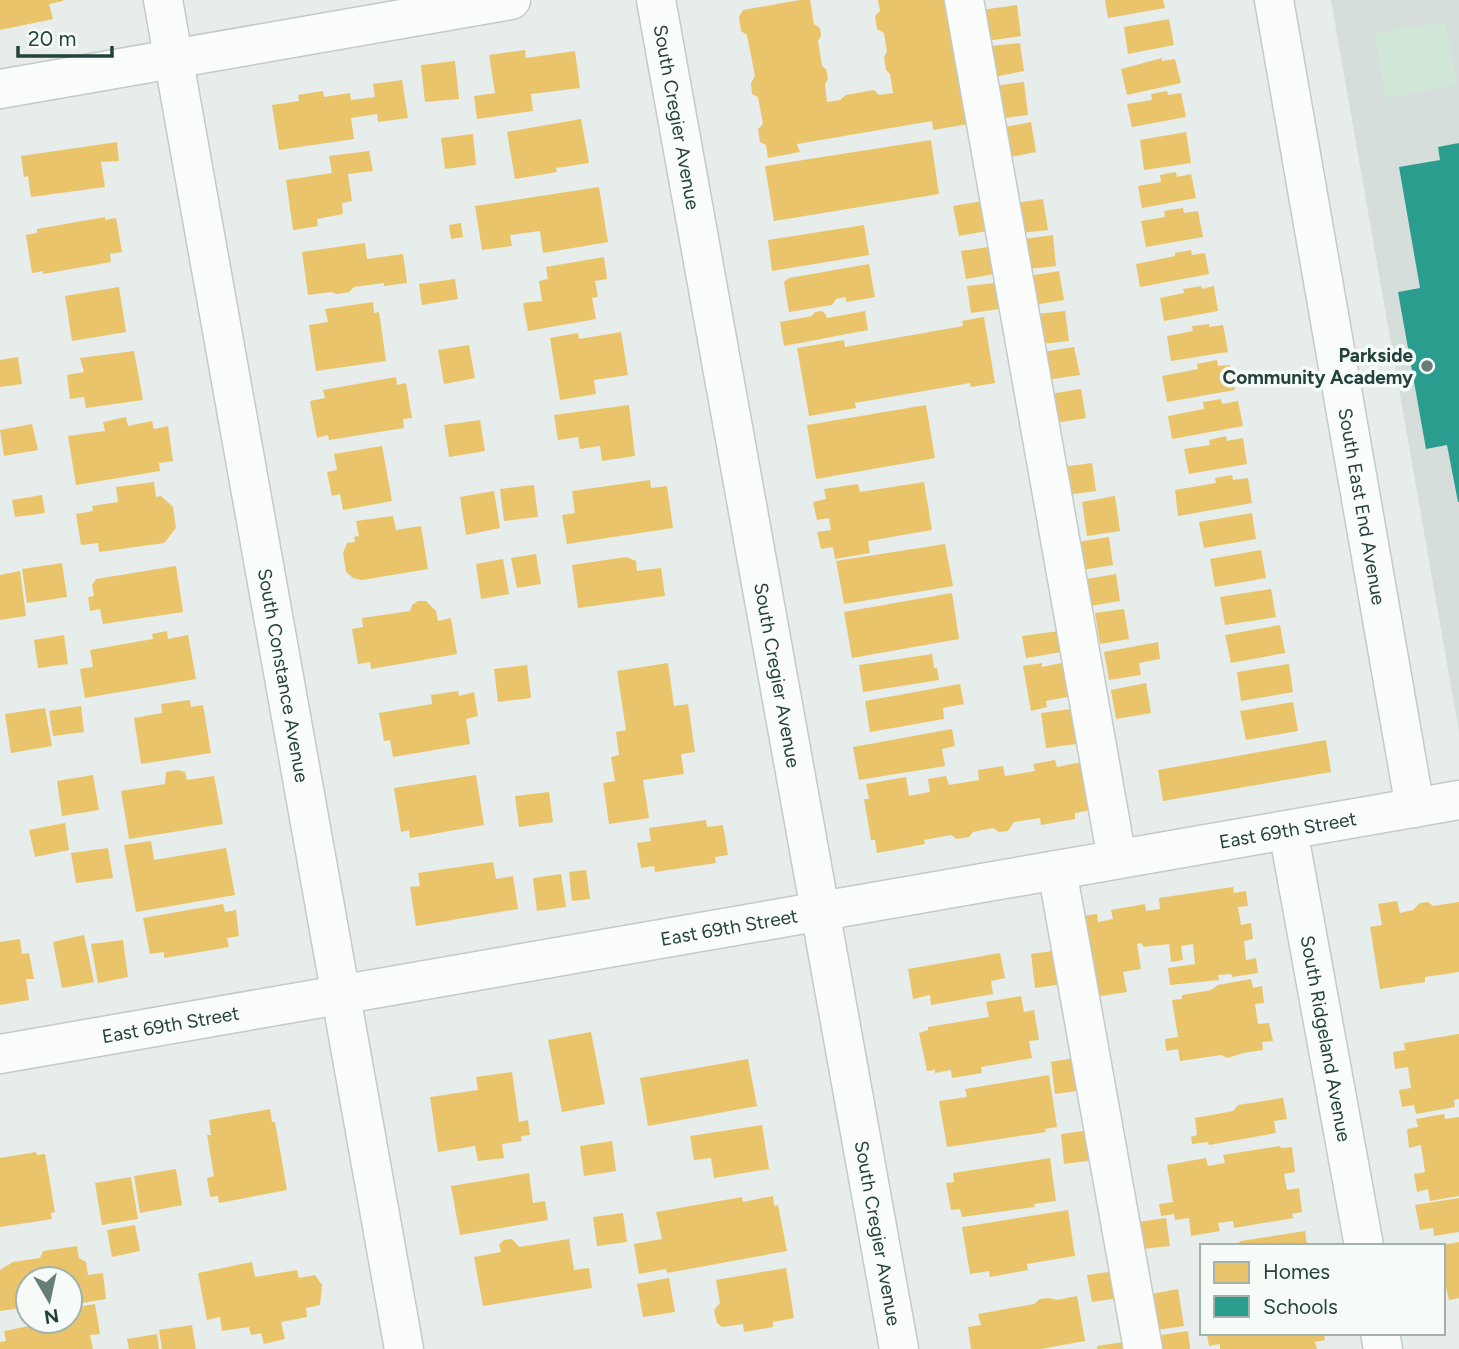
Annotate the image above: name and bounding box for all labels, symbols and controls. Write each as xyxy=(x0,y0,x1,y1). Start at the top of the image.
scale bar xyxy=(18,14,112,58)
street label: South Cregier Avenue xyxy=(649,23,705,212)
text: 20 m xyxy=(28,26,76,51)
place label: Parkside Community Academy xyxy=(1222,344,1413,389)
marker: Parkside Community Academy xyxy=(1419,358,1435,374)
street label: South East End Avenue xyxy=(1333,406,1390,607)
street label: South Constance Avenue xyxy=(253,567,314,784)
street label: South Cregier Avenue xyxy=(749,581,805,770)
street label: East 69th Street xyxy=(1217,807,1358,854)
street label: East 69th Street xyxy=(659,904,800,951)
street label: South Ridgeland Avenue xyxy=(1295,934,1356,1144)
street label: East 69th Street xyxy=(100,1002,241,1048)
street label: South Cregier Avenue xyxy=(850,1139,906,1328)
legend xyxy=(1200,1244,1445,1335)
text: Homes xyxy=(1263,1259,1330,1284)
north arrow xyxy=(14,1265,84,1335)
text: Schools xyxy=(1263,1294,1338,1319)
text: N xyxy=(43,1304,61,1329)

